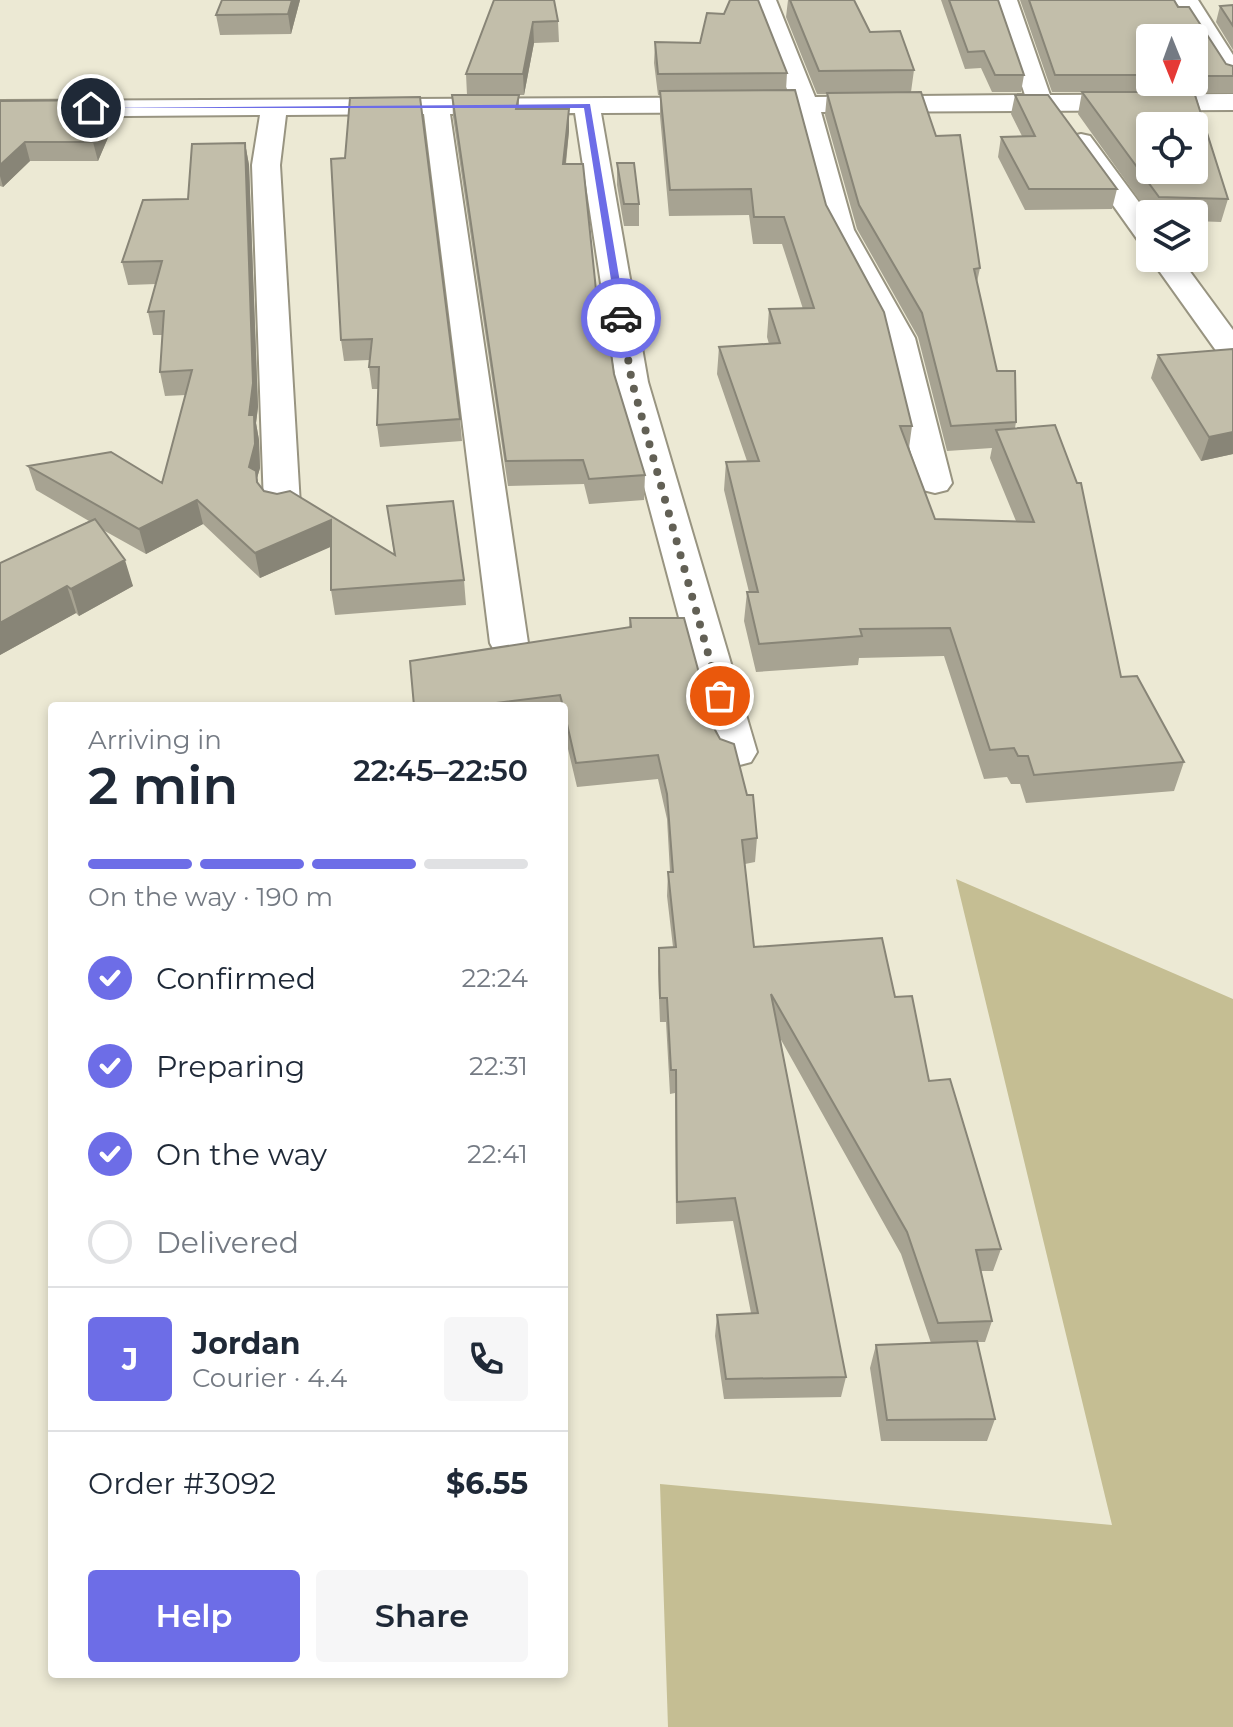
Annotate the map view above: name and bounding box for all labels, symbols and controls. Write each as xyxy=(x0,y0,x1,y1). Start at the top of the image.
north arrow xyxy=(1136,24,1208,96)
map controls xyxy=(1136,24,1208,272)
pin xyxy=(57,74,125,142)
icon: home xyxy=(69,86,113,130)
button: locate xyxy=(1136,112,1208,184)
button: layers xyxy=(1136,200,1208,272)
courier xyxy=(581,278,661,358)
icon: car xyxy=(599,296,643,340)
pin xyxy=(686,662,754,730)
icon: bag xyxy=(698,674,742,718)
text: Arriving in xyxy=(88,724,222,756)
text: 22:45–22:50 xyxy=(353,752,528,789)
text: 2 min xyxy=(88,754,238,817)
text: On the way · 190 m xyxy=(88,881,333,913)
icon: check xyxy=(88,956,132,1000)
text: Confirmed xyxy=(156,960,316,997)
text: 22:24 xyxy=(462,962,528,994)
icon: check xyxy=(88,1044,132,1088)
text: Preparing xyxy=(156,1048,305,1085)
text: 22:31 xyxy=(469,1050,528,1082)
icon: check xyxy=(88,1132,132,1176)
text: On the way xyxy=(156,1136,327,1173)
text: 22:41 xyxy=(467,1138,528,1170)
text: Delivered xyxy=(156,1224,299,1261)
button: phone xyxy=(444,1317,528,1401)
text: Jordan xyxy=(192,1325,301,1362)
text: J xyxy=(122,1341,138,1378)
text: Courier · 4.4 xyxy=(192,1362,347,1394)
text: Order #3092 xyxy=(88,1465,276,1502)
text: $6.55 xyxy=(446,1465,528,1502)
button: Help xyxy=(88,1570,300,1662)
button: Share xyxy=(316,1570,528,1662)

